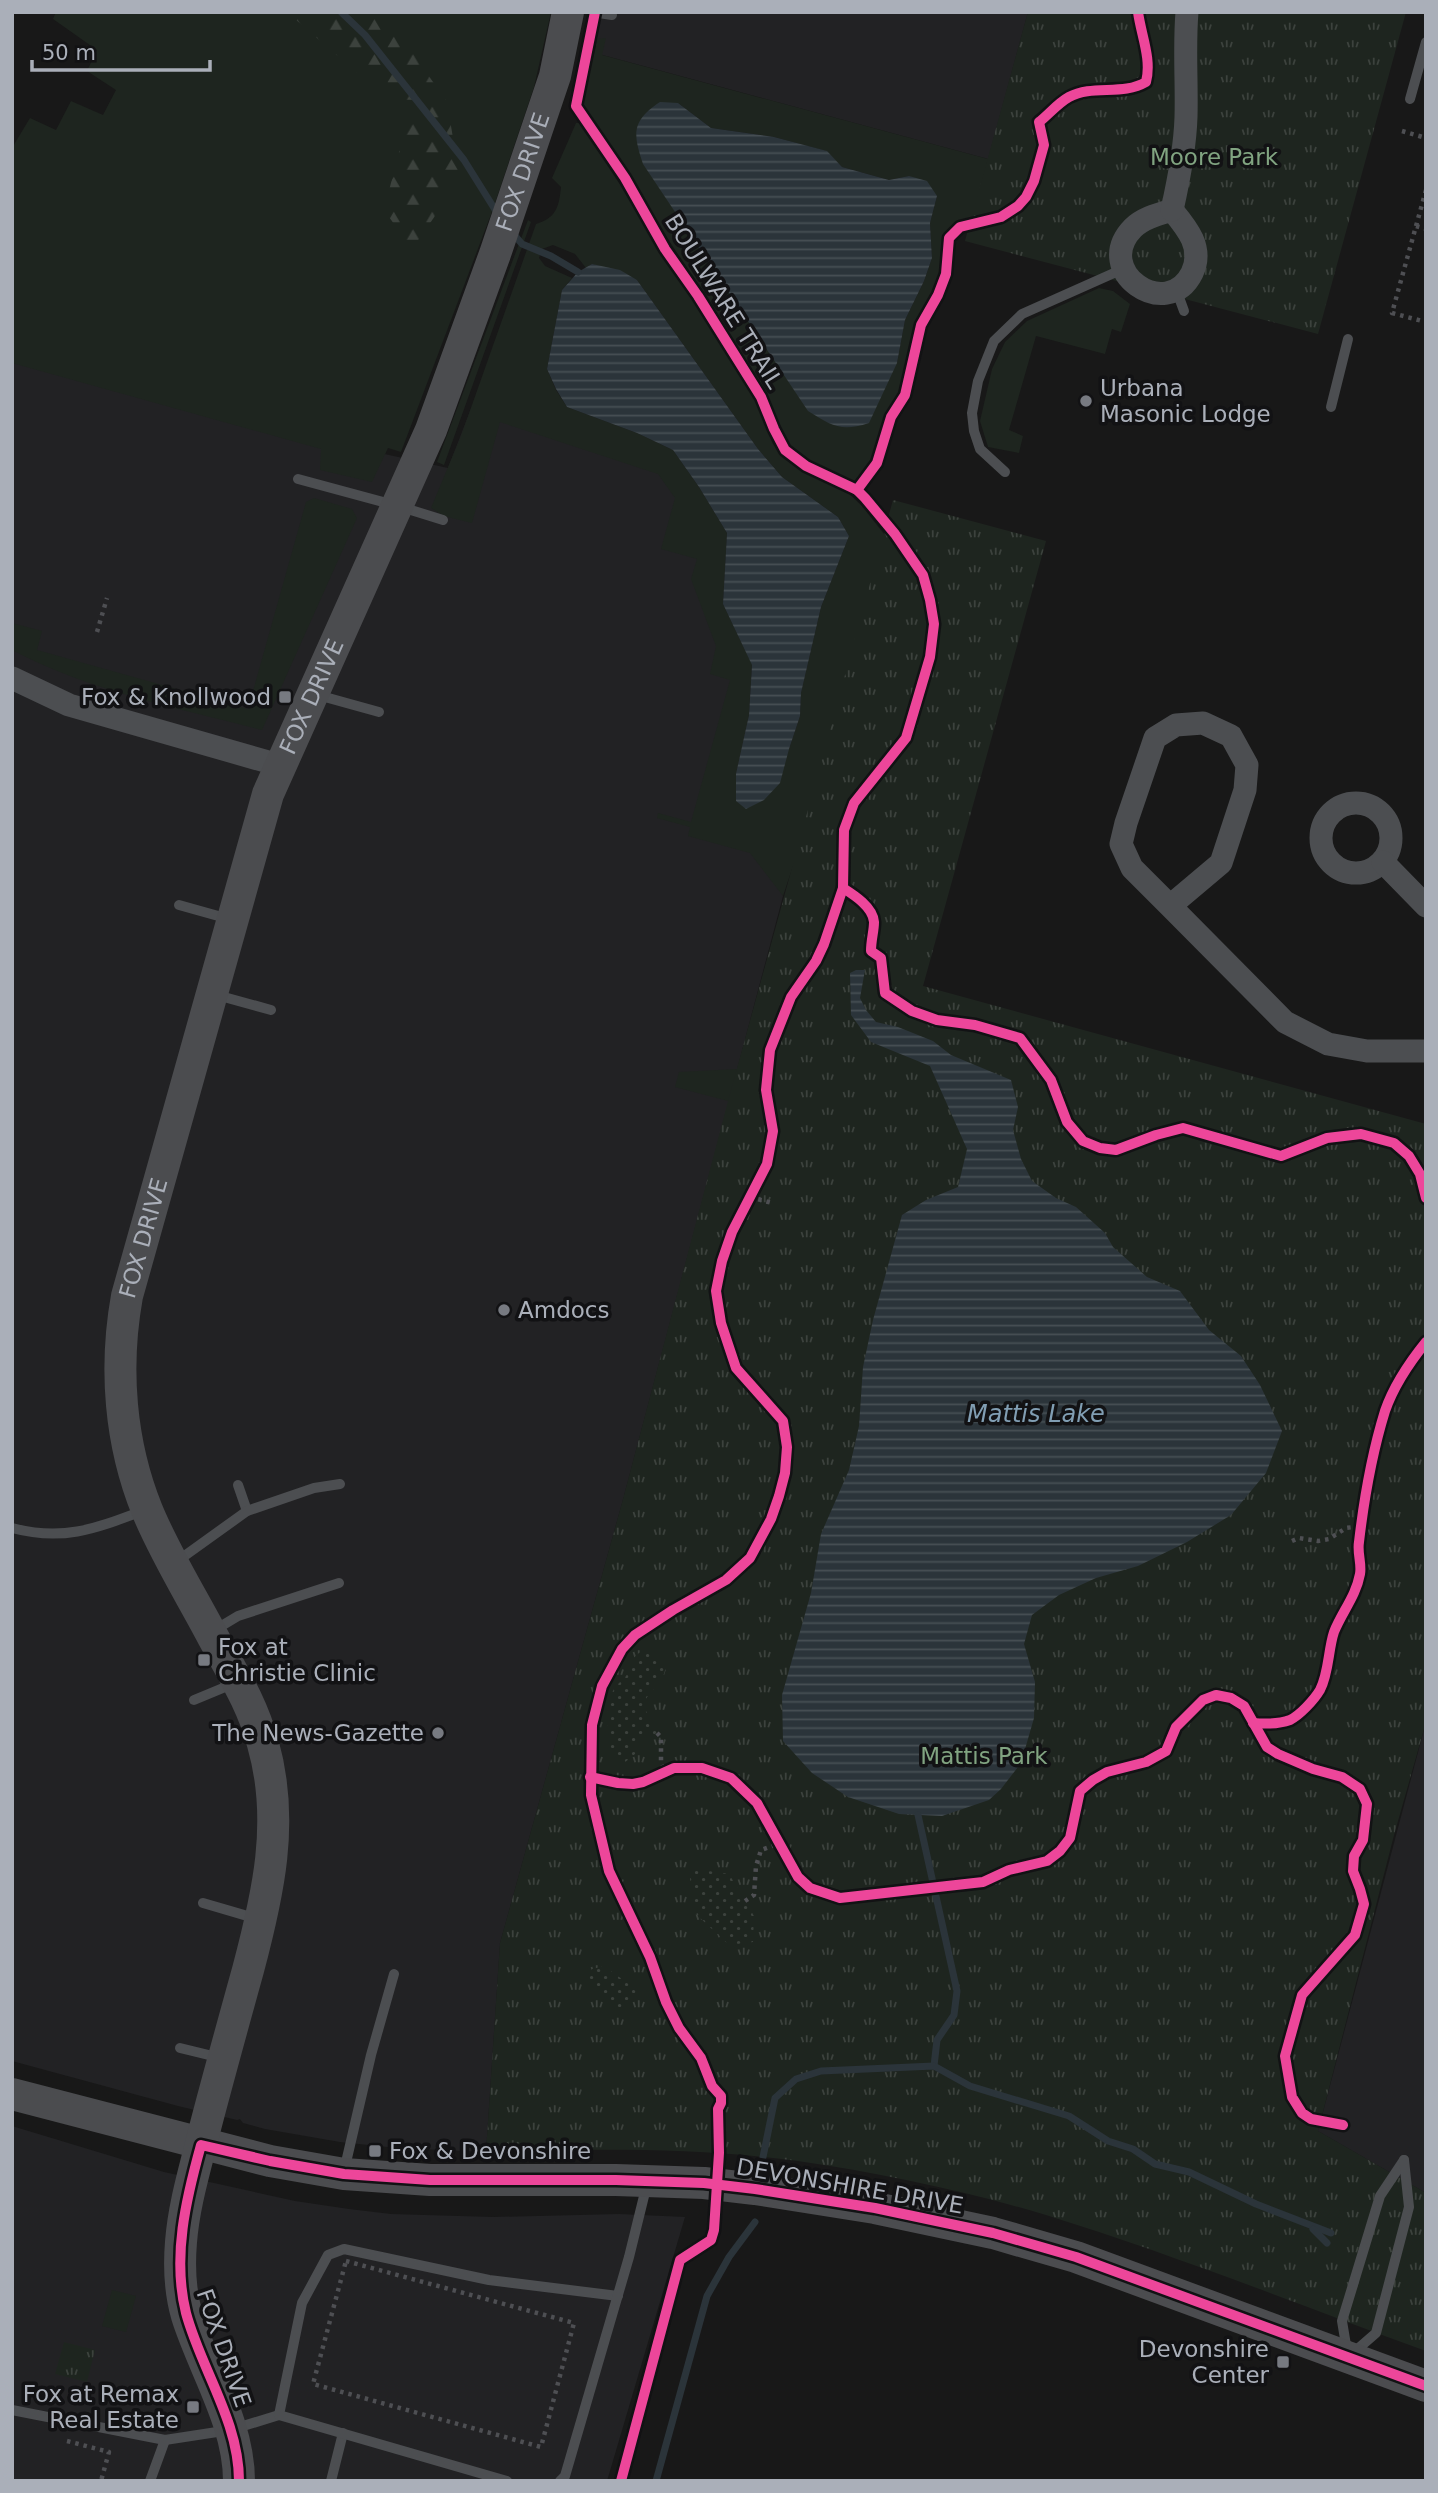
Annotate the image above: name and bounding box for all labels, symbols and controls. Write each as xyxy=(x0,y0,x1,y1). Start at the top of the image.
scale bar xyxy=(32,28,210,72)
text: 50 m xyxy=(42,41,96,65)
street label: FOX DRIVE xyxy=(491,109,555,235)
park label: Moore Park xyxy=(1150,144,1279,170)
street label: BOULWARE TRAIL xyxy=(660,209,788,393)
place label: Urbana Masonic Lodge xyxy=(1100,375,1271,427)
marker: Urbana Masonic Lodge xyxy=(1078,393,1094,409)
street label: FOX DRIVE xyxy=(274,635,349,758)
place label: Fox & Knollwood xyxy=(81,684,271,710)
marker: Fox & Knollwood xyxy=(277,689,293,705)
street label: FOX DRIVE xyxy=(114,1175,173,1301)
place label: Amdocs xyxy=(518,1297,609,1323)
marker: Amdocs xyxy=(496,1302,512,1318)
water label: Mattis Lake xyxy=(967,1400,1105,1428)
place label: Fox at Christie Clinic xyxy=(218,1634,376,1686)
marker: Fox at Christie Clinic xyxy=(196,1652,212,1668)
place label: The News-Gazette xyxy=(211,1720,424,1746)
marker: The News-Gazette xyxy=(430,1725,446,1741)
park label: Mattis Park xyxy=(920,1743,1048,1769)
place label: Fox & Devonshire xyxy=(389,2138,591,2164)
marker: Fox & Devonshire xyxy=(367,2143,383,2159)
street label: DEVONSHIRE DRIVE xyxy=(734,2153,966,2219)
street label: FOX DRIVE xyxy=(192,2285,256,2411)
place label: Devonshire Center xyxy=(1139,2336,1270,2388)
marker: Devonshire Center xyxy=(1275,2354,1291,2370)
place label: Fox at Remax Real Estate xyxy=(23,2381,179,2433)
marker: Fox at Remax Real Estate xyxy=(185,2399,201,2415)

